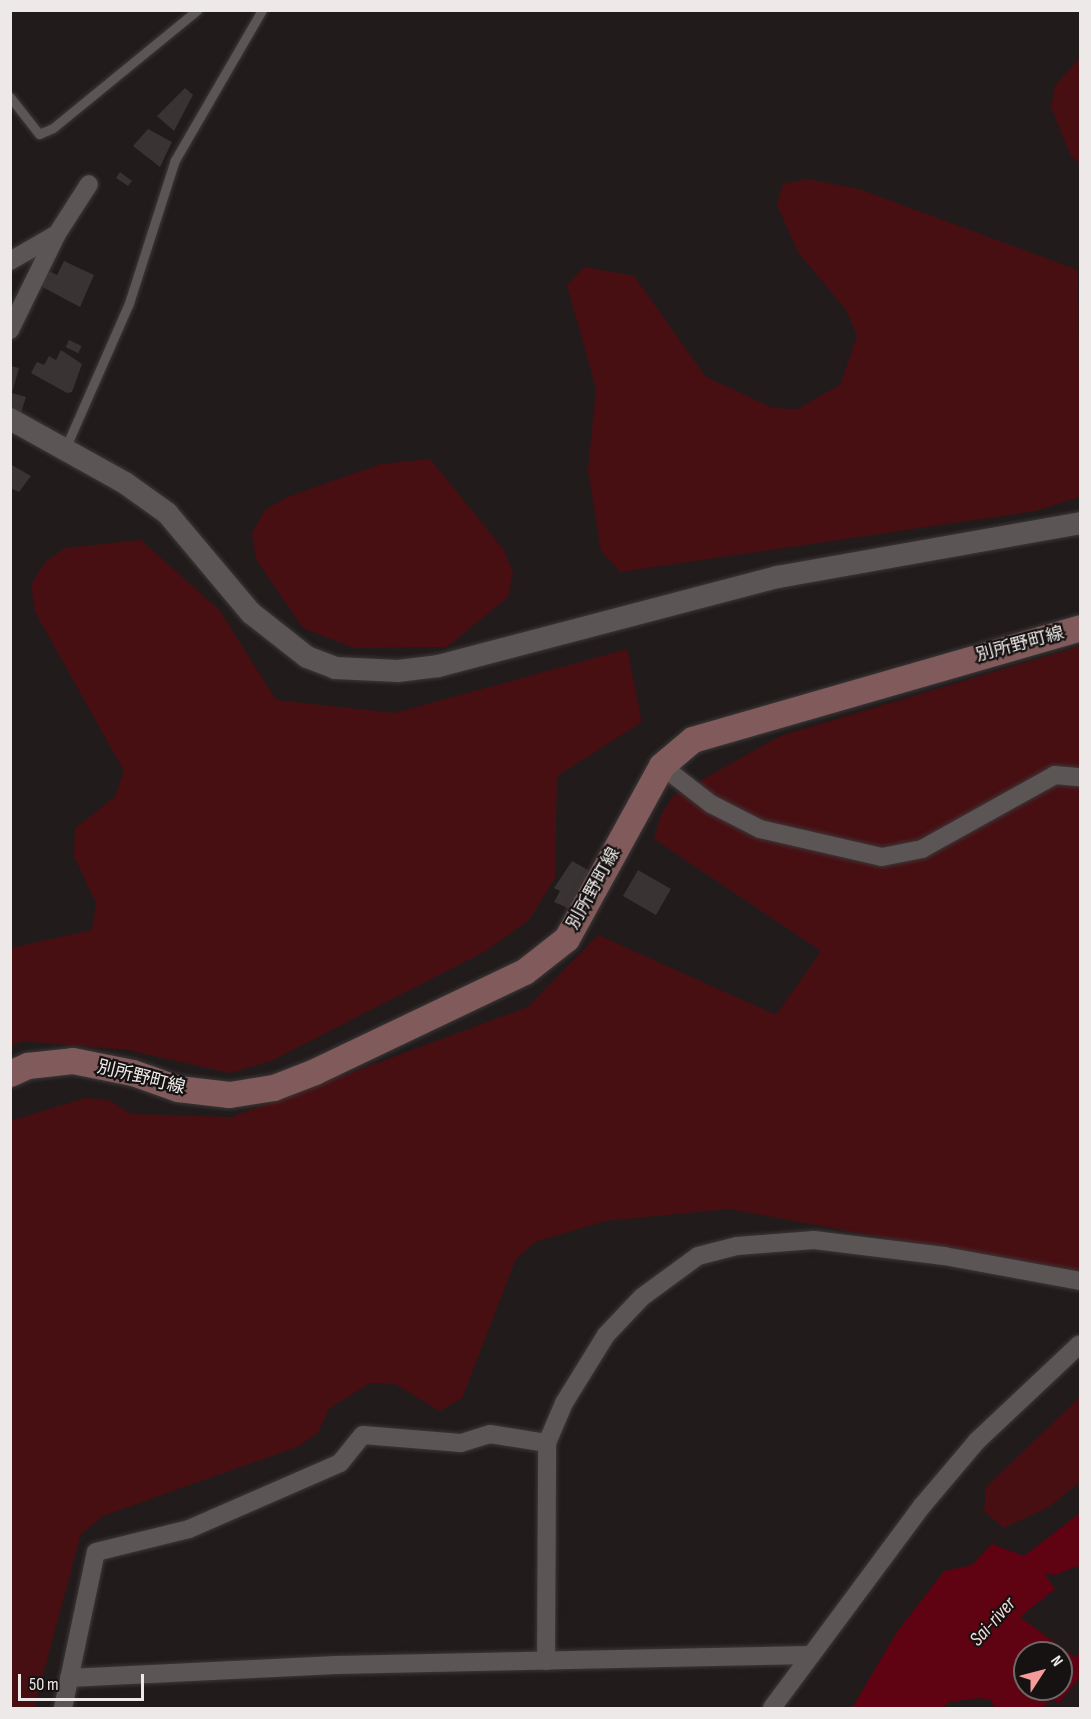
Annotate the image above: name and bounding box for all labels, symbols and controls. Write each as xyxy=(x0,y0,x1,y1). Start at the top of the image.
street label: 別所野町線 xyxy=(974,623,1066,667)
street label: 別所野町線 xyxy=(563,844,625,934)
street label: 別所野町線 xyxy=(95,1057,187,1099)
water label: Sai-river xyxy=(965,1593,1021,1651)
north arrow xyxy=(1013,1641,1073,1701)
text: N xyxy=(1046,1652,1067,1670)
scale bar xyxy=(21,1662,147,1700)
text: 50 m xyxy=(29,1674,59,1695)

